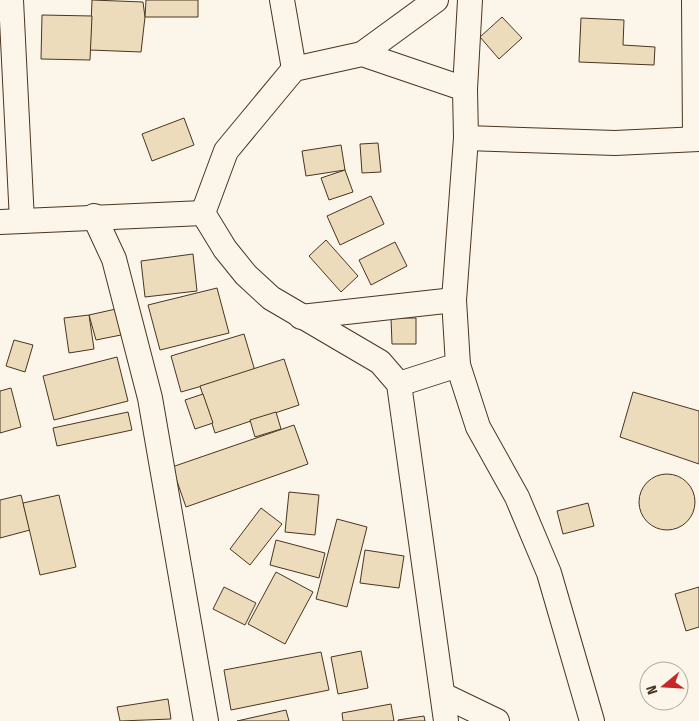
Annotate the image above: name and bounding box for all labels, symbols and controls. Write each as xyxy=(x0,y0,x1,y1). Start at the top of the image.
north arrow xyxy=(639,661,689,711)
text: N xyxy=(643,683,661,696)

